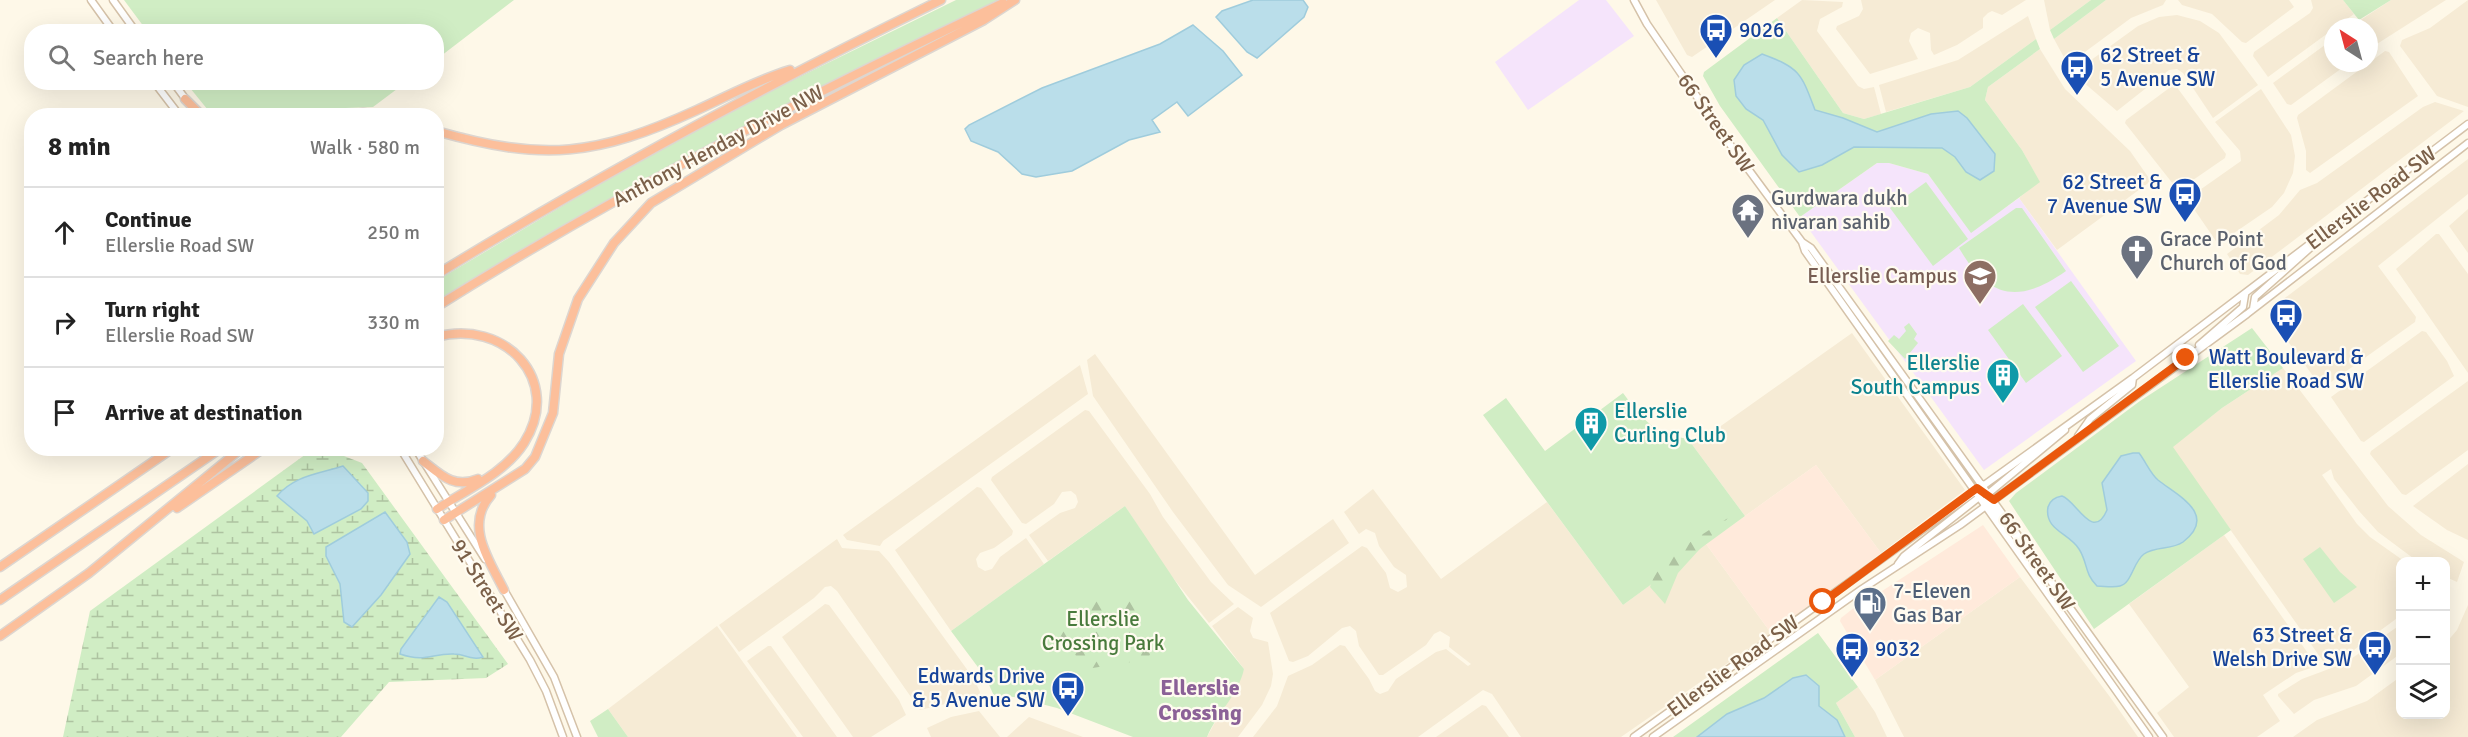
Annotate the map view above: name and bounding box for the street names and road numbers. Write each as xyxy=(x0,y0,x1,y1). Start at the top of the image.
street label: 66 Street SW xyxy=(1672,68,1760,178)
street label: Anthony Henday Drive NW xyxy=(608,79,828,213)
street label: Ellerslie Road SW xyxy=(2301,140,2442,256)
street label: 66 Street SW xyxy=(1993,506,2081,616)
street label: 91 Street SW xyxy=(445,534,529,646)
street label: Ellerslie Road SW xyxy=(1662,609,1804,723)

